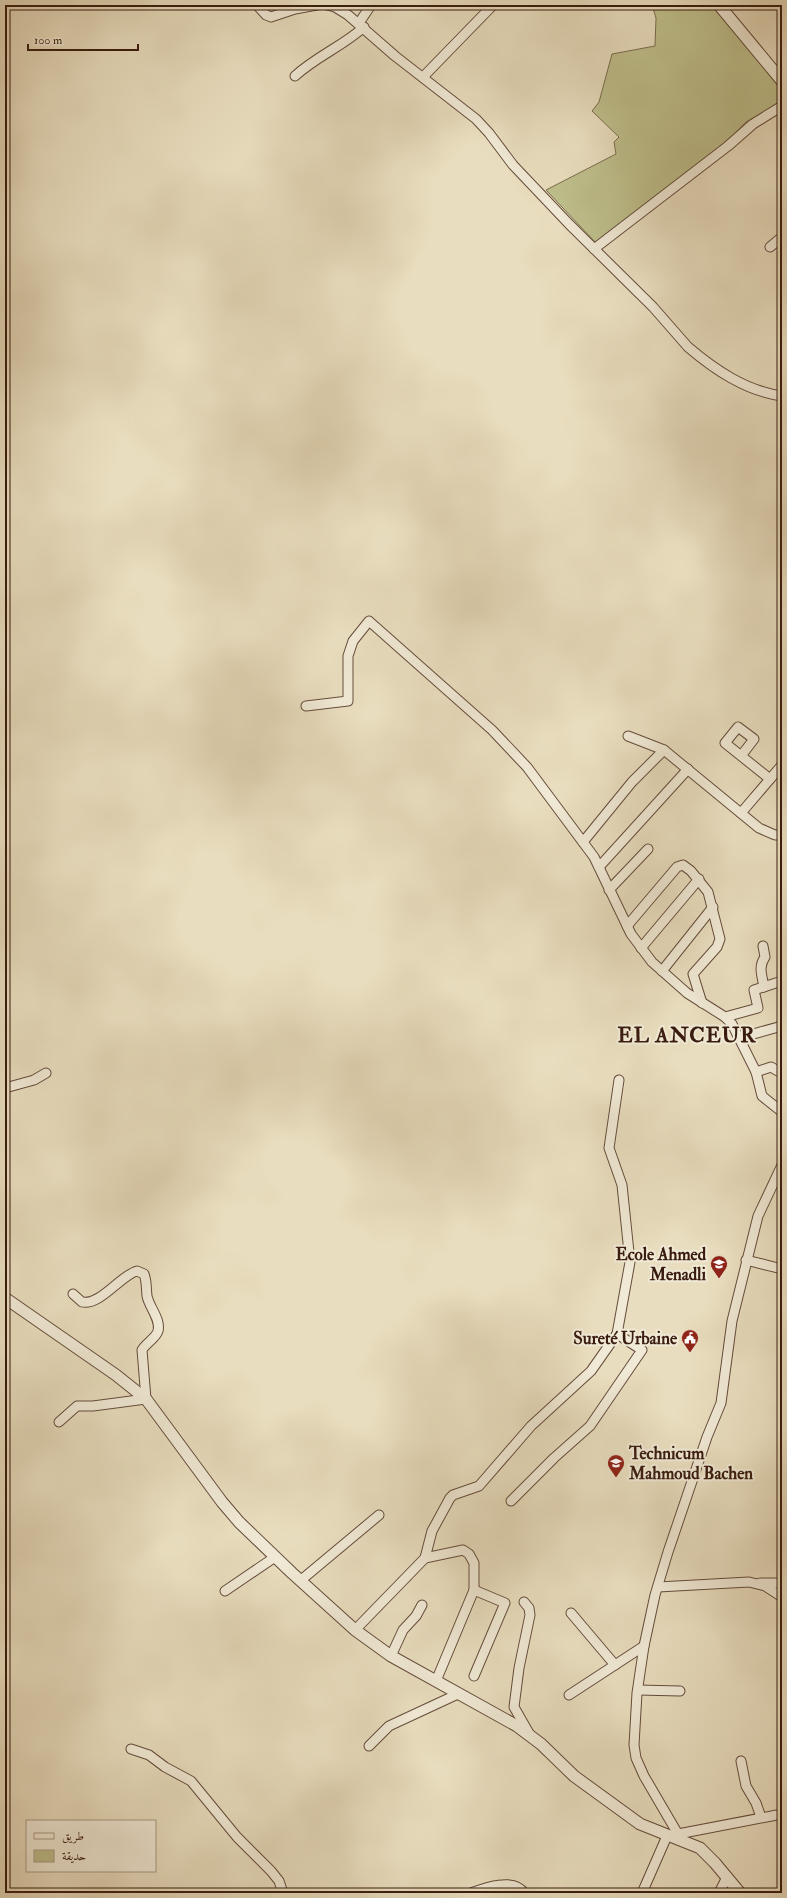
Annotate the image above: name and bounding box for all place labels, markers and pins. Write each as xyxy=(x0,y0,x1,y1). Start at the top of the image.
place label: Ecole Ahmed Menadli xyxy=(616,1244,707,1285)
school or university icon: Ecole Ahmed Menadli xyxy=(709,1254,729,1279)
place label: Sureté Urbaine xyxy=(573,1328,678,1349)
public building icon: Sureté Urbaine xyxy=(680,1328,700,1353)
place label: Technicum Mahmoud Bachen xyxy=(628,1443,753,1484)
school or university icon: Technicum Mahmoud Bachen xyxy=(606,1453,626,1478)

